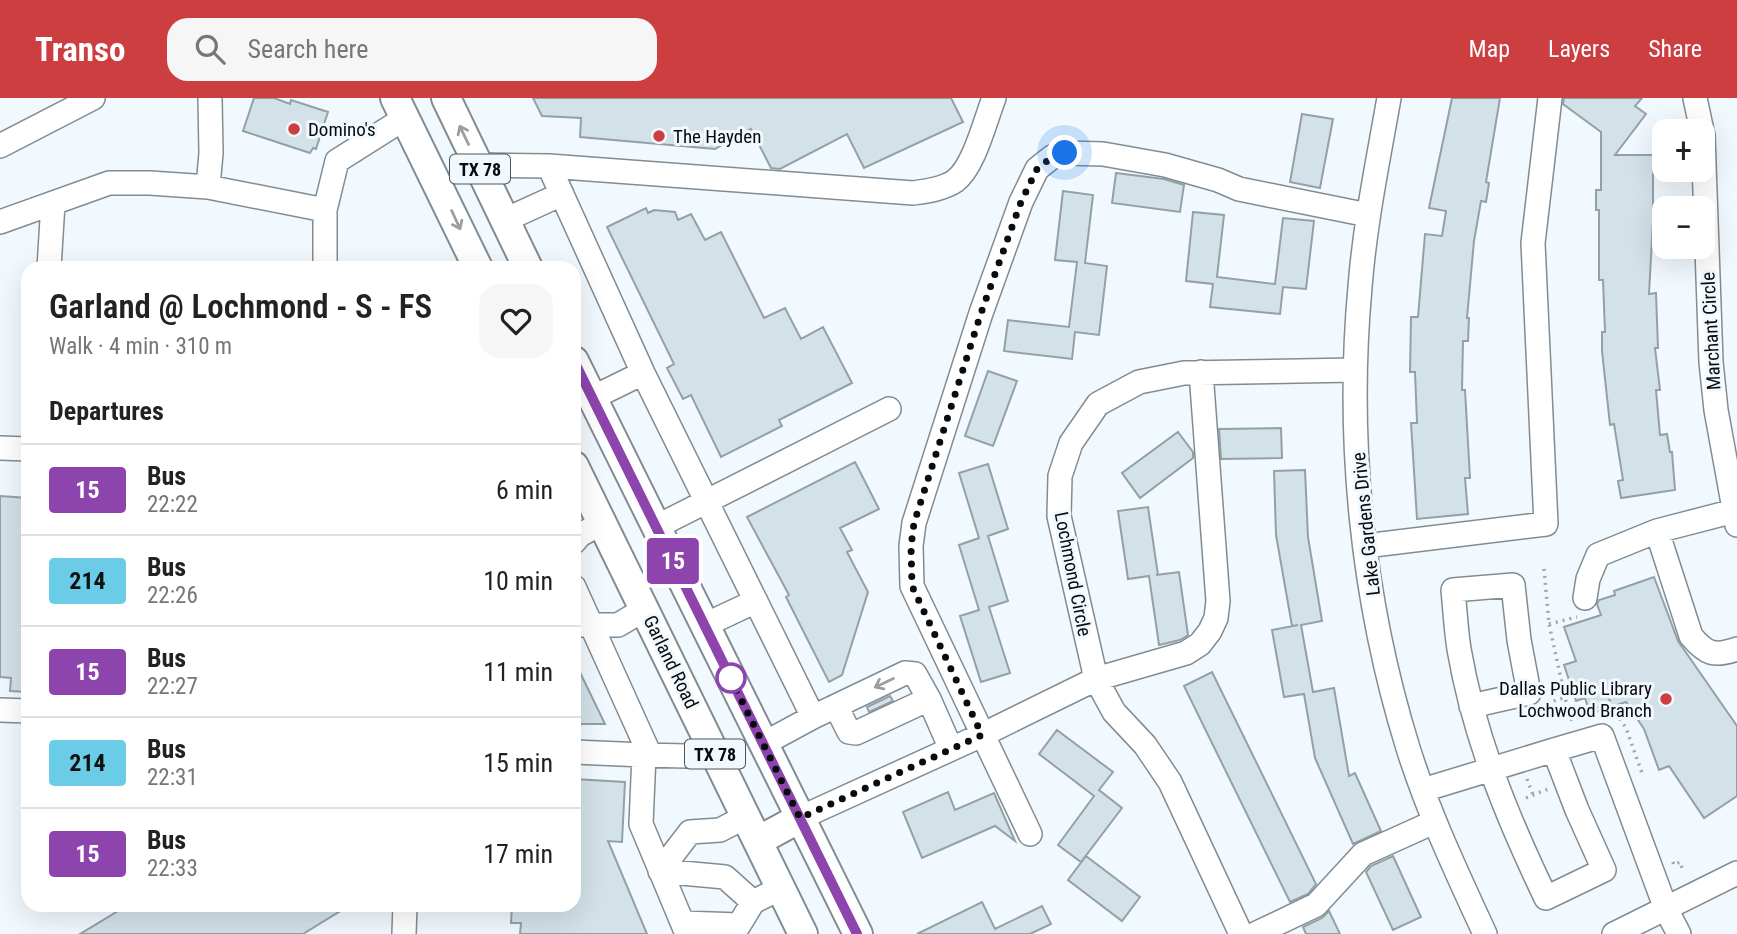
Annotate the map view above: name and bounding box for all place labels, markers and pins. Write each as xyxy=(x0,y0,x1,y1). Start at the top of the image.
place label: Domino's xyxy=(308,118,376,141)
marker: Domino's xyxy=(286,121,302,137)
place label: The Hayden xyxy=(673,125,761,148)
marker: The Hayden xyxy=(651,128,667,144)
unlabelled marker xyxy=(716,663,746,693)
place label: Dallas Public Library Lochwood Branch xyxy=(1499,677,1652,722)
marker: Dallas Public Library Lochwood Branch xyxy=(1658,691,1674,707)

